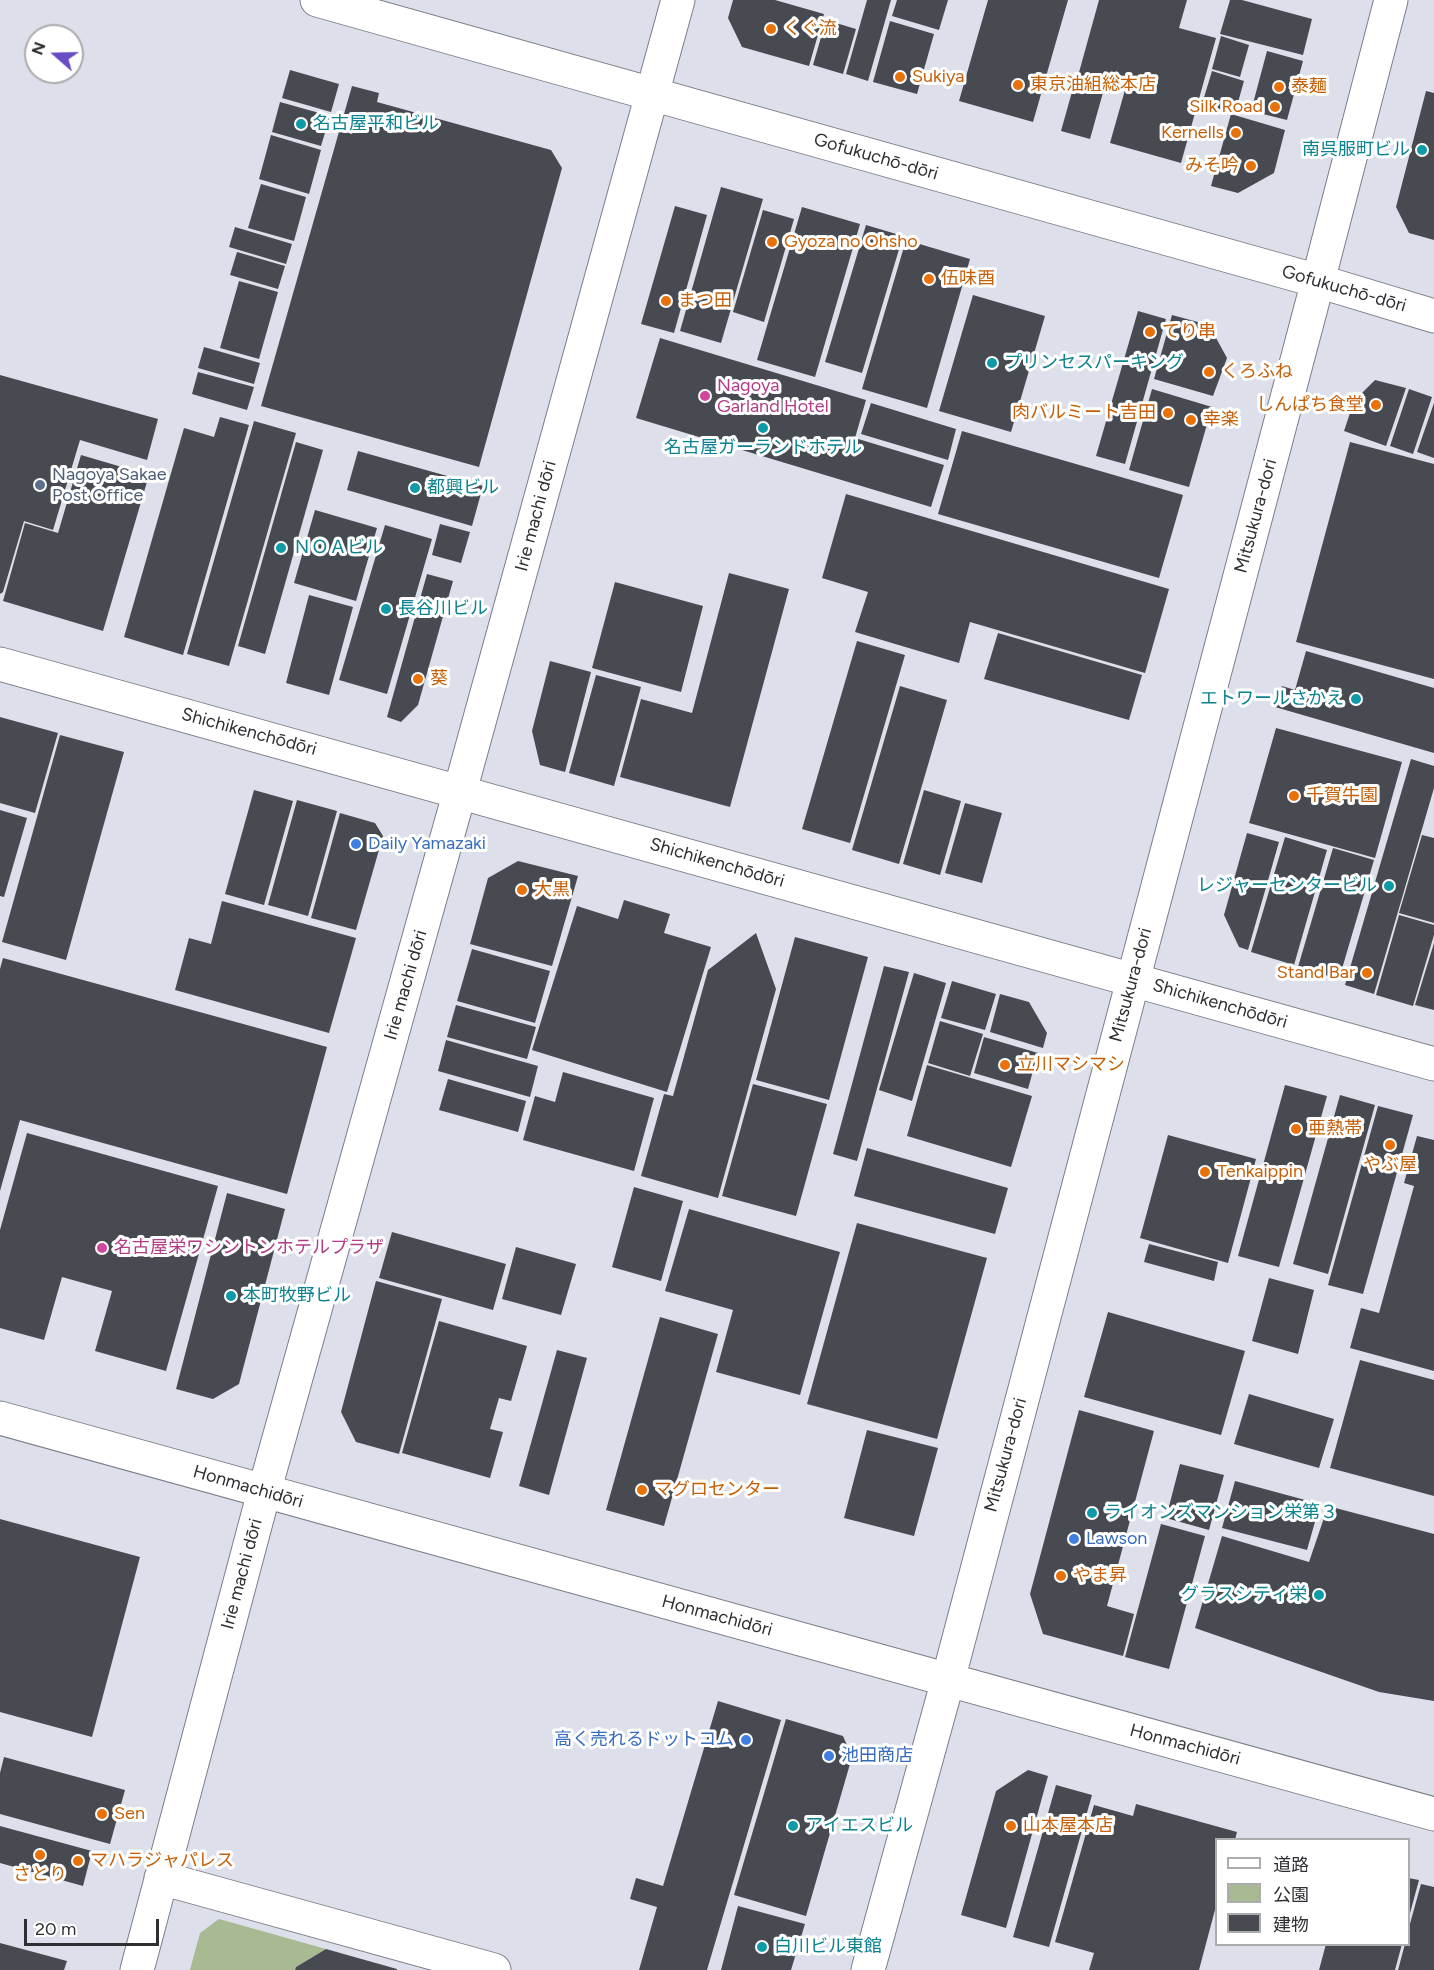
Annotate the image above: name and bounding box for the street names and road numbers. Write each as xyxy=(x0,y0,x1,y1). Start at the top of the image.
street label: Gofukuchō-dōri xyxy=(811,129,941,185)
street label: Gofukuchō-dōri xyxy=(1279,261,1409,317)
street label: Mitsukura-dori xyxy=(1230,456,1282,576)
street label: Irie machi dōri xyxy=(511,458,561,574)
street label: Shichikenchōdōri xyxy=(179,704,319,760)
street label: Shichikenchōdōri xyxy=(647,833,787,893)
street label: Mitsukura-dori xyxy=(1105,925,1157,1045)
street label: Irie machi dōri xyxy=(380,927,432,1043)
street label: Shichikenchōdōri xyxy=(1150,974,1290,1034)
street label: Mitsukura-dori xyxy=(980,1395,1032,1515)
street label: Honmachidōri xyxy=(190,1461,306,1513)
street label: Irie machi dōri xyxy=(217,1516,267,1632)
street label: Honmachidōri xyxy=(659,1591,775,1641)
street label: Honmachidōri xyxy=(1127,1720,1243,1770)

